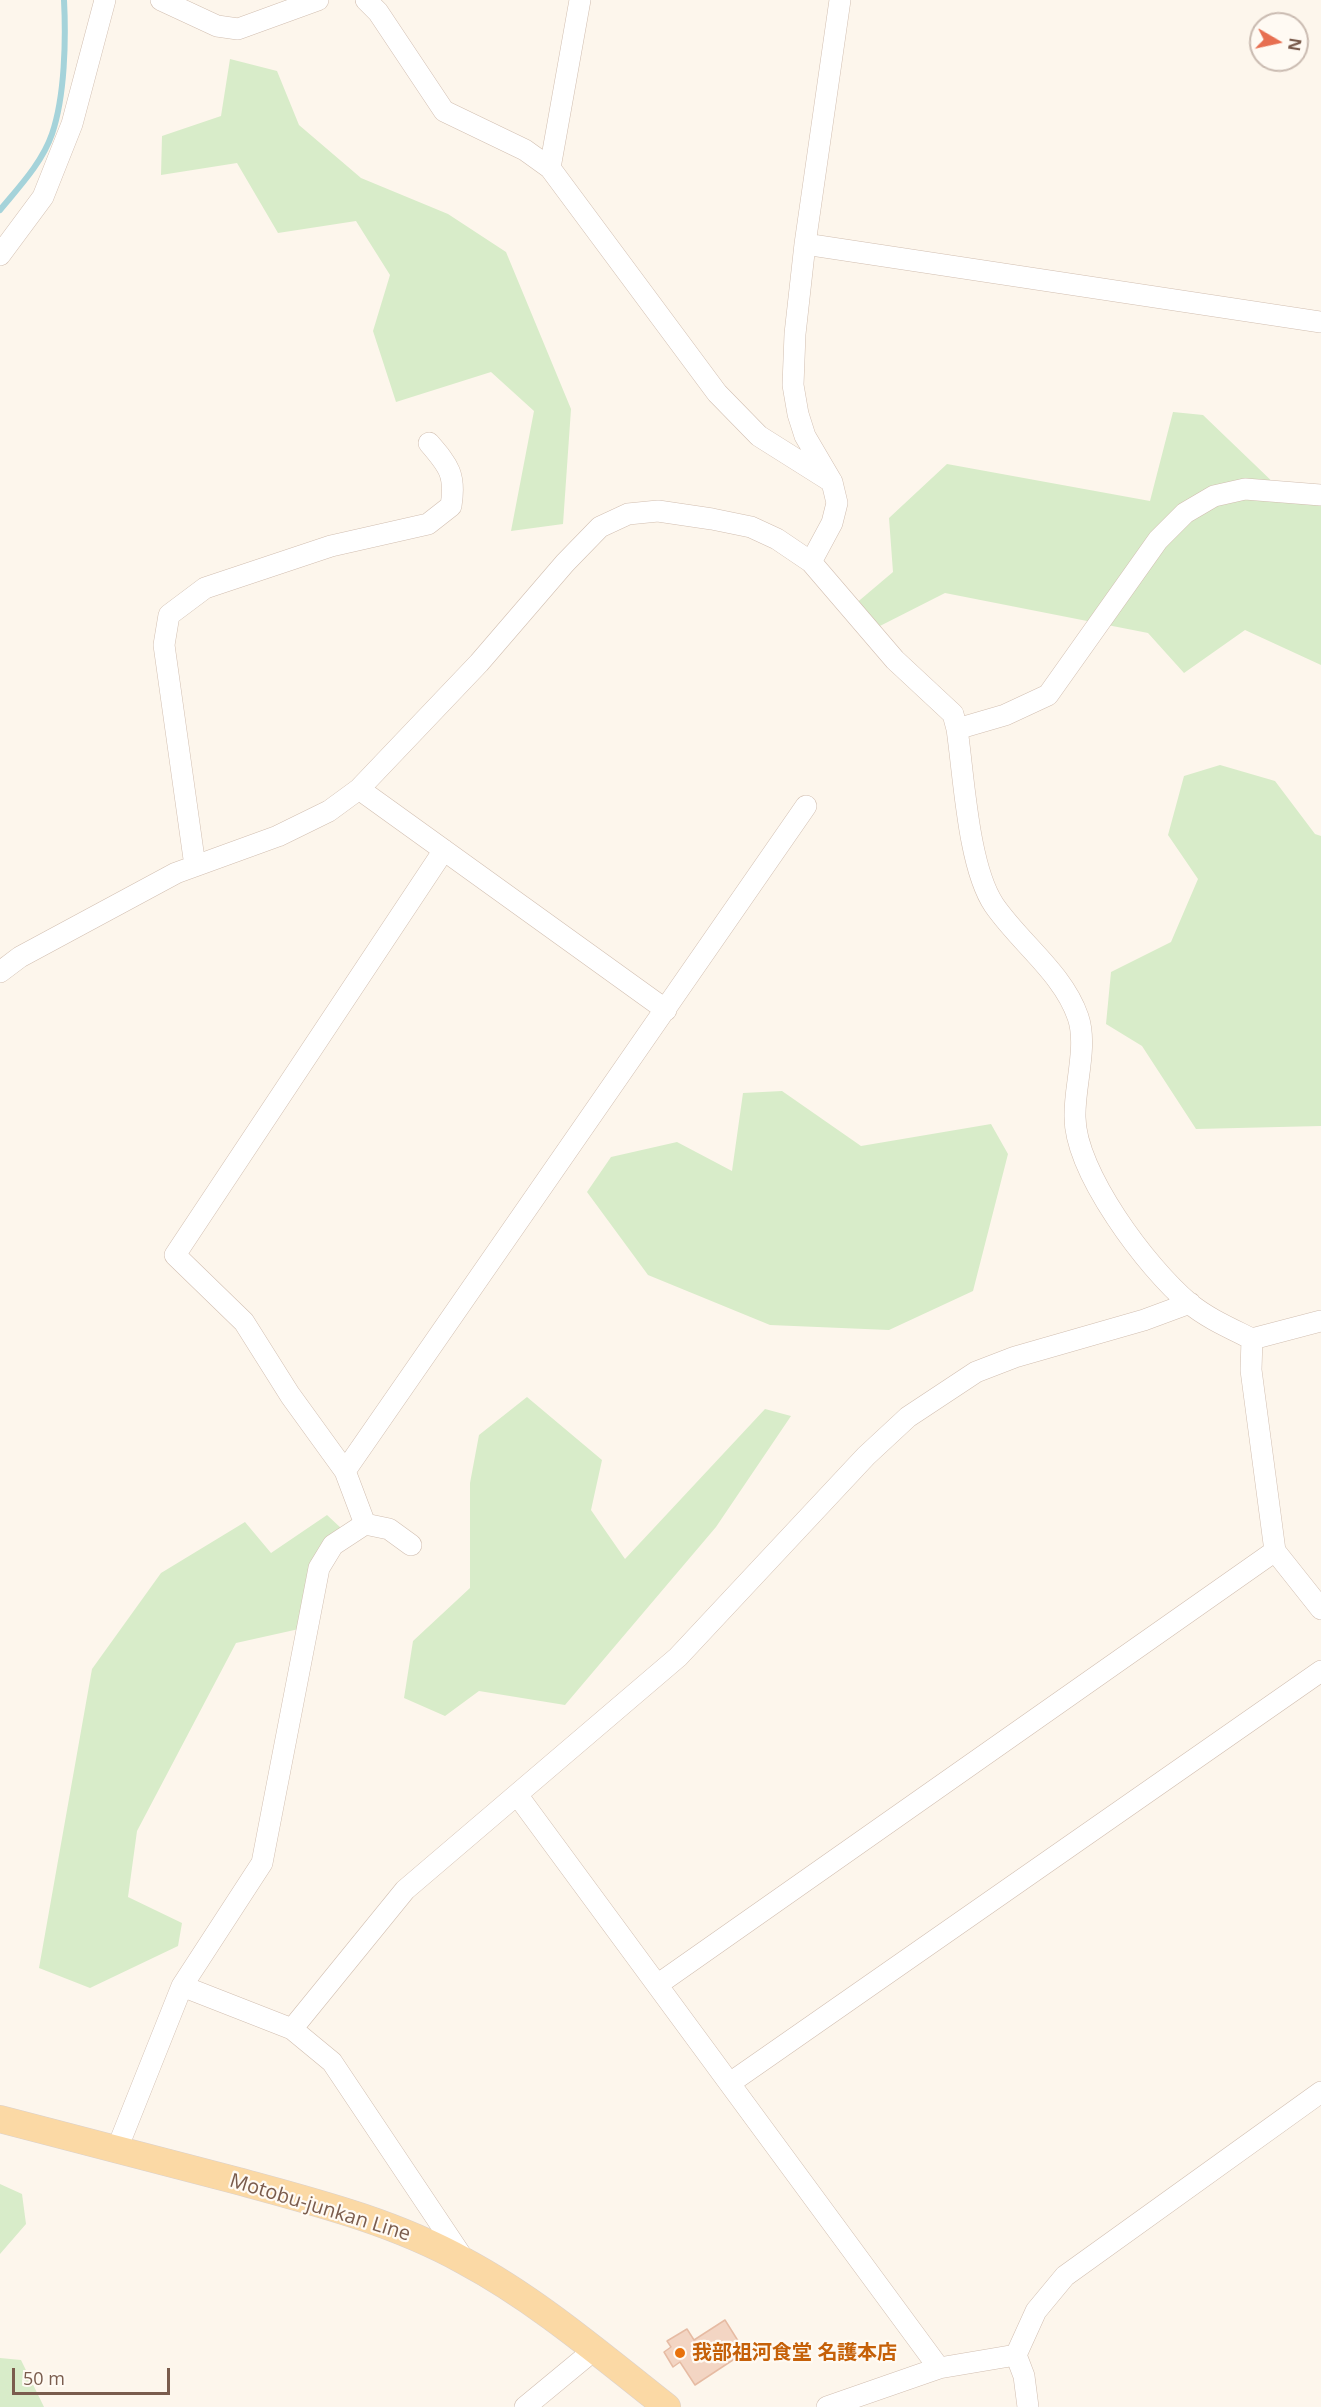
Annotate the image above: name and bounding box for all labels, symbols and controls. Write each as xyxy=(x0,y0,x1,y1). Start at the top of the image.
north arrow xyxy=(1249,12,1309,72)
text: N xyxy=(1283,36,1307,53)
street label: Motobu-junkan Line xyxy=(227,2169,413,2247)
place label: 我部祖河食堂 名護本店 xyxy=(692,2341,897,2365)
marker: 我部祖河食堂 名護本店 xyxy=(673,2346,687,2360)
scale bar xyxy=(15,2356,172,2394)
text: 50 m xyxy=(23,2366,65,2390)

